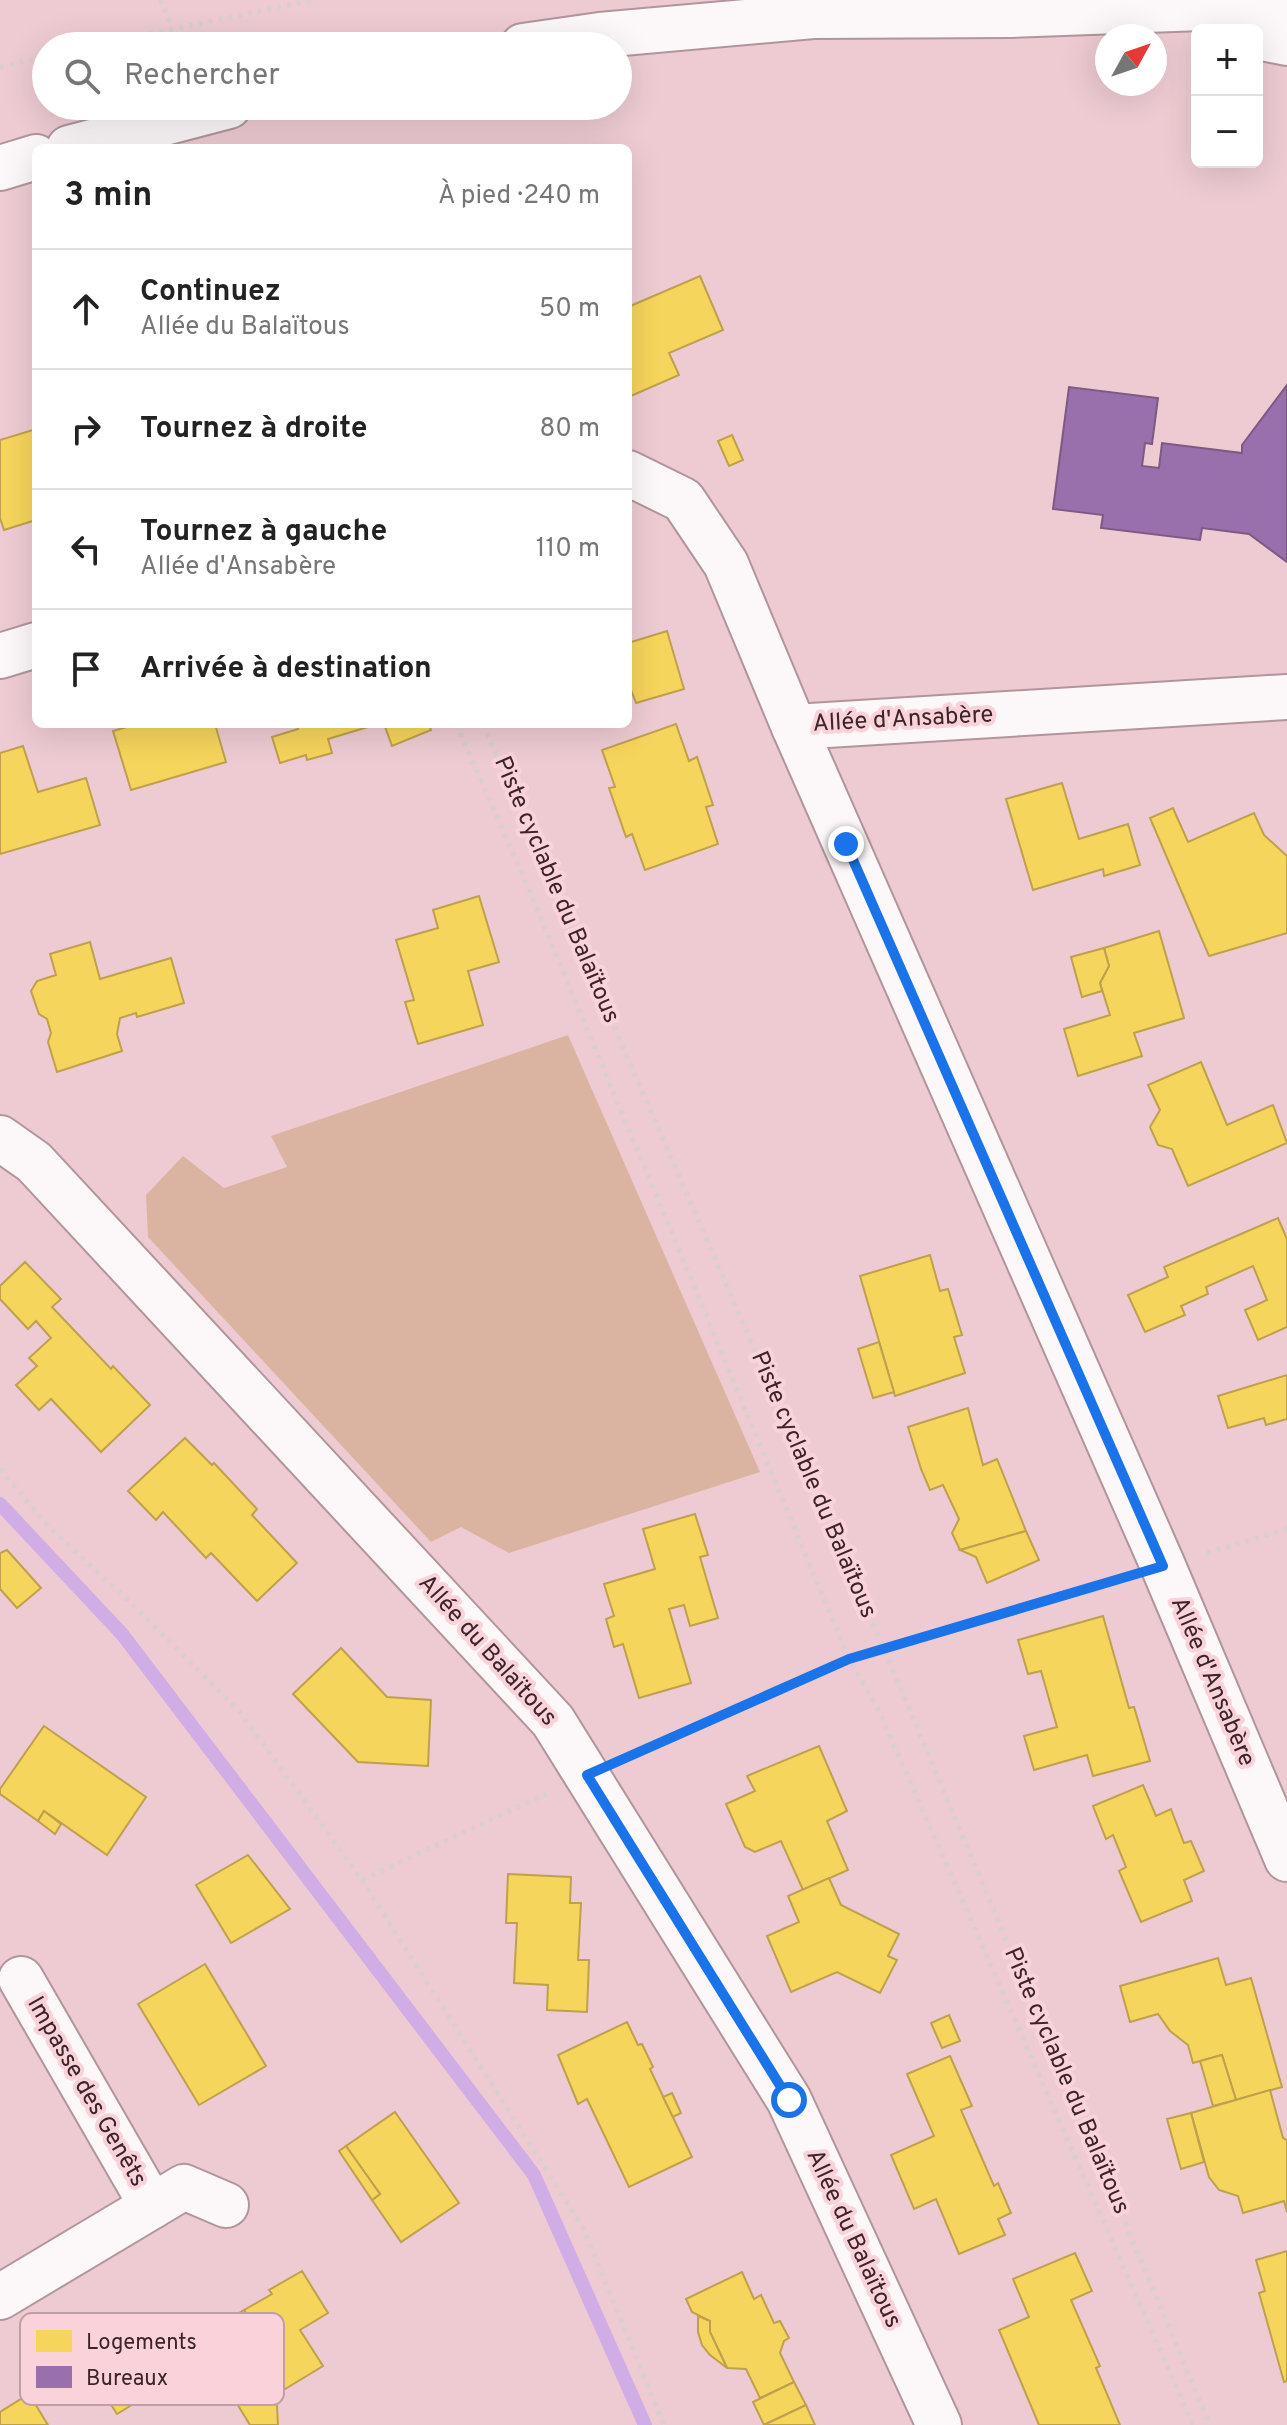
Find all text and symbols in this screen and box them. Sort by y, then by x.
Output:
north arrow [1095,24,1167,96]
map controls [1191,24,1263,168]
button: + [1191,24,1263,96]
search box [32,32,632,120]
icon: search [60,54,104,98]
text: Rechercher [124,58,280,95]
button: − [1191,96,1263,168]
text: 3 min [64,175,152,218]
text: À pied · 240 m [438,180,600,213]
text: Continuez [140,274,281,311]
icon: ahead [64,287,108,331]
text: 50 m [539,293,600,326]
text: Allée du Balaïtous [140,311,350,344]
icon: right [64,407,108,451]
text: Tournez à droite [140,411,368,448]
text: 80 m [540,413,600,446]
text: Tournez à gauche [140,514,387,551]
icon: left [64,527,108,571]
text: 110 m [536,533,600,566]
text: Allée d'Ansabère [140,551,336,584]
icon: arrive [64,647,108,691]
text: Arrivée à destination [140,651,432,688]
street label: Allée d'Ansabère [812,700,994,740]
street label: Piste cyclable du Balaïtous [486,752,626,1028]
route end [828,826,864,862]
street label: Piste cyclable du Balaïtous [743,1347,883,1623]
street label: Allée du Balaïtous [411,1569,563,1733]
street label: Allée d'Ansabère [1163,1593,1261,1771]
street label: Piste cyclable du Balaïtous [996,1943,1136,2219]
street label: Impasse des Genêts [19,1992,153,2192]
route start [771,2082,807,2118]
street label: Allée du Balaïtous [799,2145,907,2333]
legend [20,2313,284,2405]
text: Logements [86,2330,197,2357]
text: Bureaux [86,2366,168,2393]

